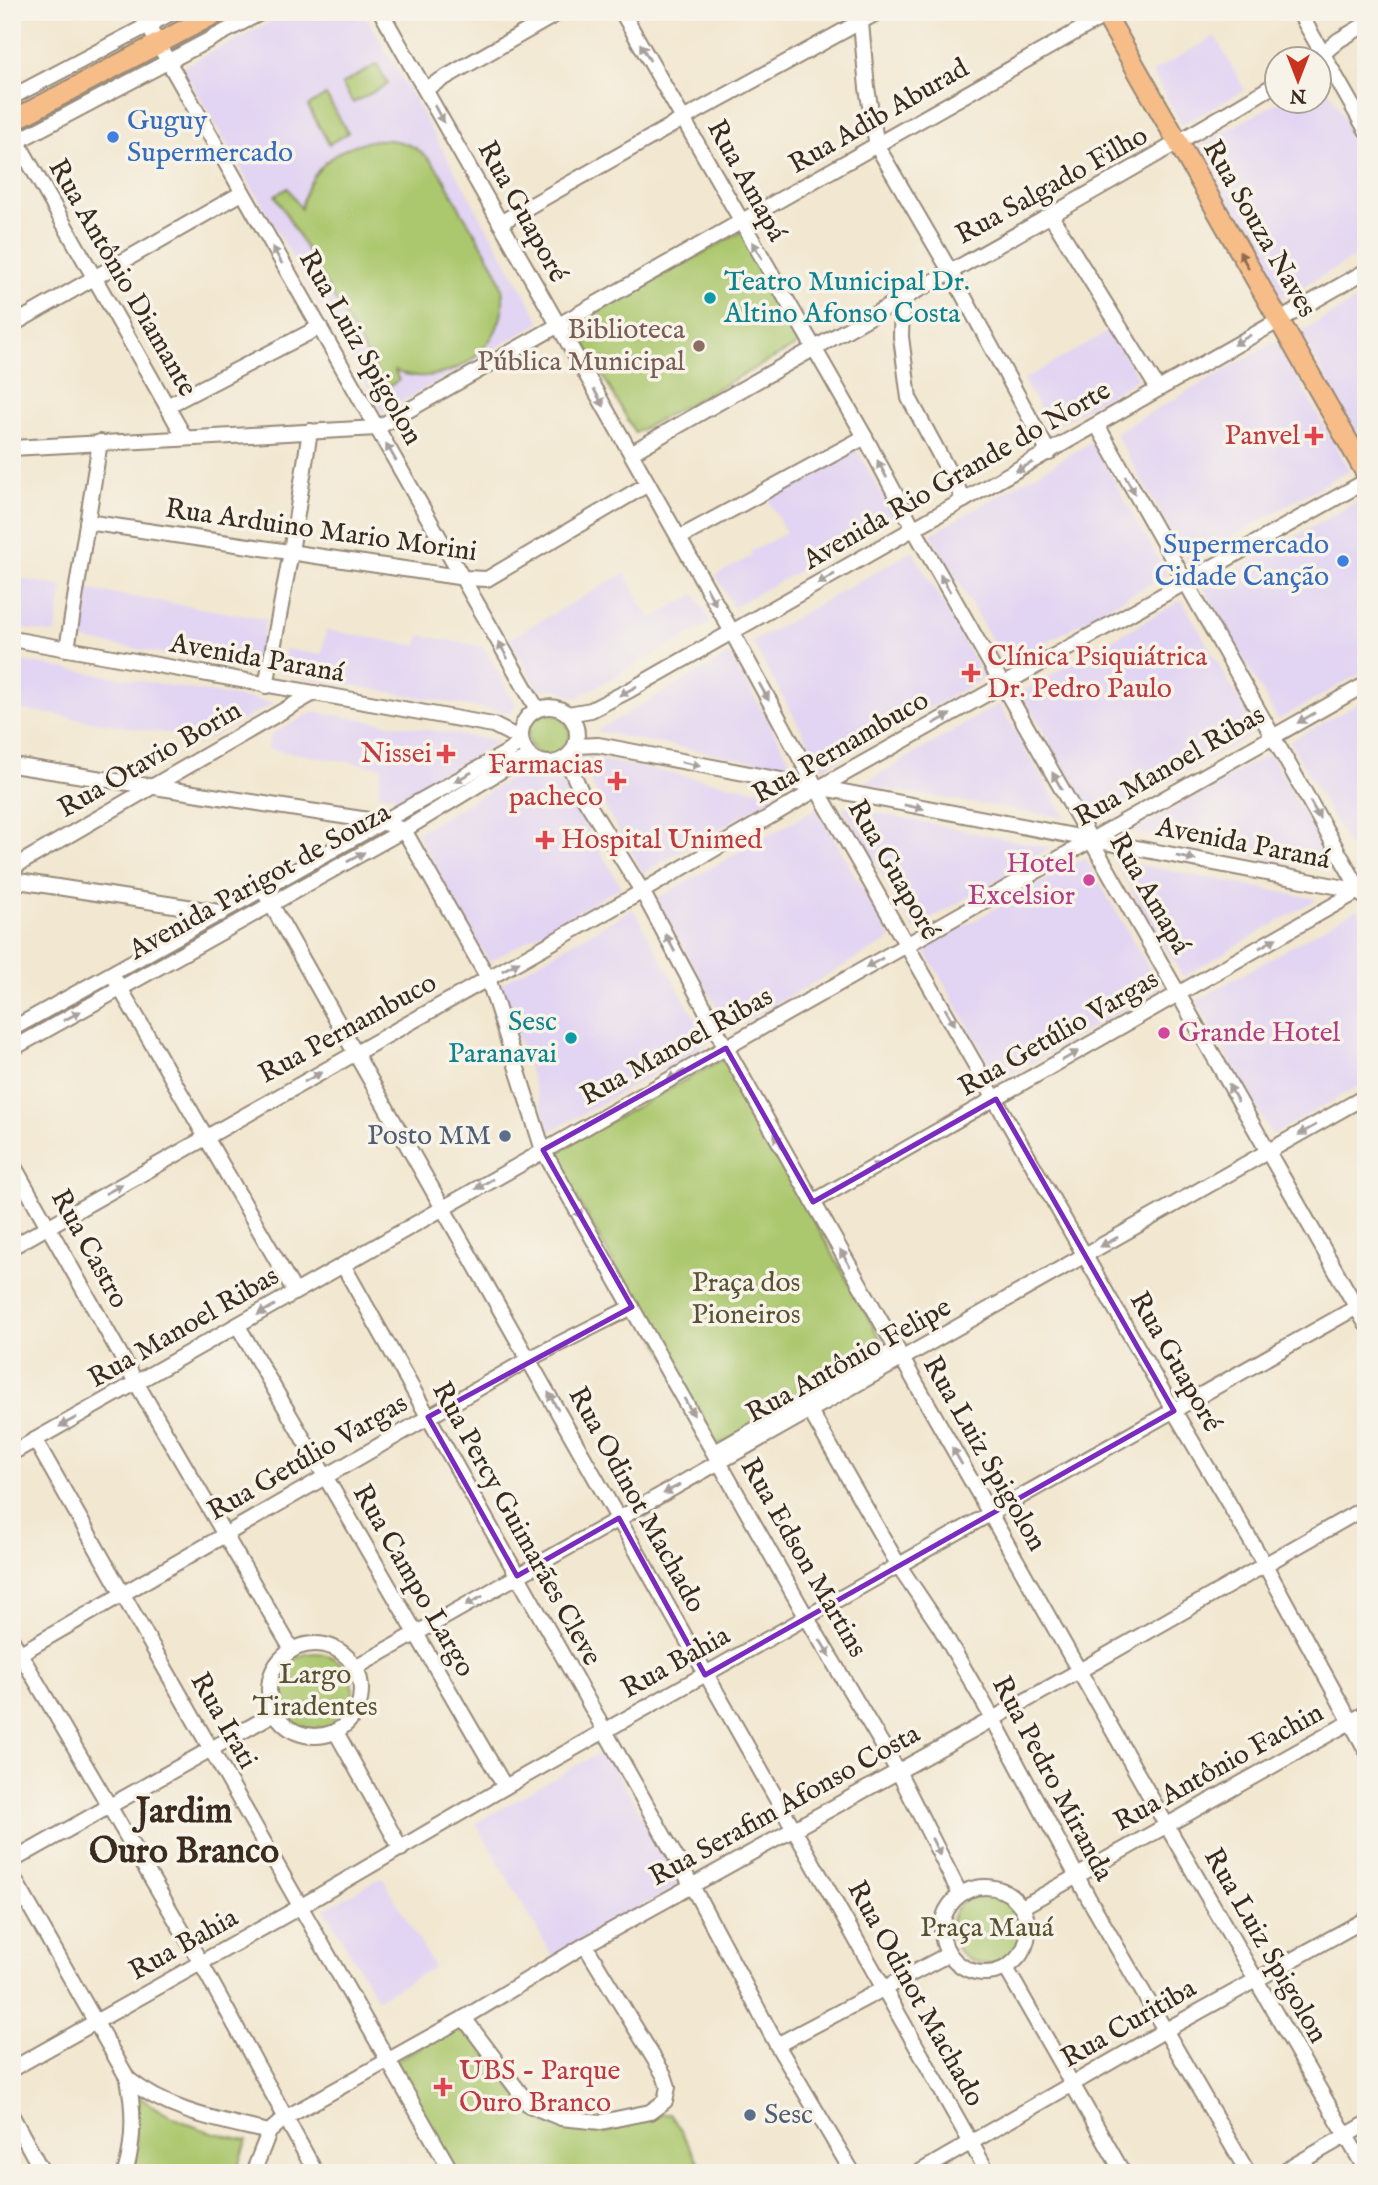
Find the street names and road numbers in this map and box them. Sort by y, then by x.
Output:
street label: Rua Adib Aburad [783,51,975,183]
street label: Rua Amapá [698,114,794,249]
street label: Rua Salgado Filho [950,119,1154,253]
street label: Rua Souza Naves [1194,134,1324,324]
street label: Rua Guaporé [469,135,575,289]
street label: Rua Antônio Diamante [40,153,204,403]
street label: Rua Luiz Spigolon [290,244,430,452]
street label: Avenida Rio Grande do Norte [796,373,1117,579]
street label: Rua Arduino Mario Morini [163,492,479,570]
street label: Avenida Paraná [166,626,348,692]
street label: Rua Pernambuco [747,683,935,813]
street label: Rua Otavio Borin [52,693,248,827]
street label: Rua Manoel Ribas [1068,698,1272,836]
street label: Rua Guaporé [839,794,947,946]
street label: Avenida Parigot de Souza [122,795,398,969]
street label: Avenida Paraná [1152,810,1334,878]
street label: Rua Amapá [1100,827,1198,961]
street label: Rua Getúlio Vargas [953,962,1165,1106]
street label: Rua Pernambuco [253,966,443,1092]
street label: Rua Manoel Ribas [575,980,779,1114]
street label: Rua Castro [42,1183,136,1315]
street label: Rua Manoel Ribas [82,1259,286,1397]
street label: Rua Guaporé [1121,1286,1229,1438]
street label: Rua Antônio Felipe [740,1290,958,1432]
street label: Rua Luiz Spigolon [914,1350,1054,1558]
street label: Rua Percy Guimarães Cleve [423,1376,609,1672]
street label: Rua Odinot Machado [559,1381,713,1619]
street label: Rua Getúlio Vargas [202,1386,414,1530]
street label: Rua Edson Martins [732,1452,874,1664]
street label: Rua Campo Largo [344,1479,482,1683]
street label: Rua Bahia [615,1618,737,1707]
street label: Rua Irati [181,1667,265,1775]
street label: Rua Pedro Miranda [983,1671,1121,1888]
street label: Rua Antônio Fachin [1108,1696,1330,1840]
street label: Rua Serafim Afonso Costa [644,1717,927,1895]
street label: Rua Luiz Spigolon [1195,1842,1335,2050]
street label: Rua Odinot Machado [838,1875,992,2113]
street label: Rua Bahia [123,1900,245,1989]
street label: Rua Curitiba [1055,1971,1204,2077]

